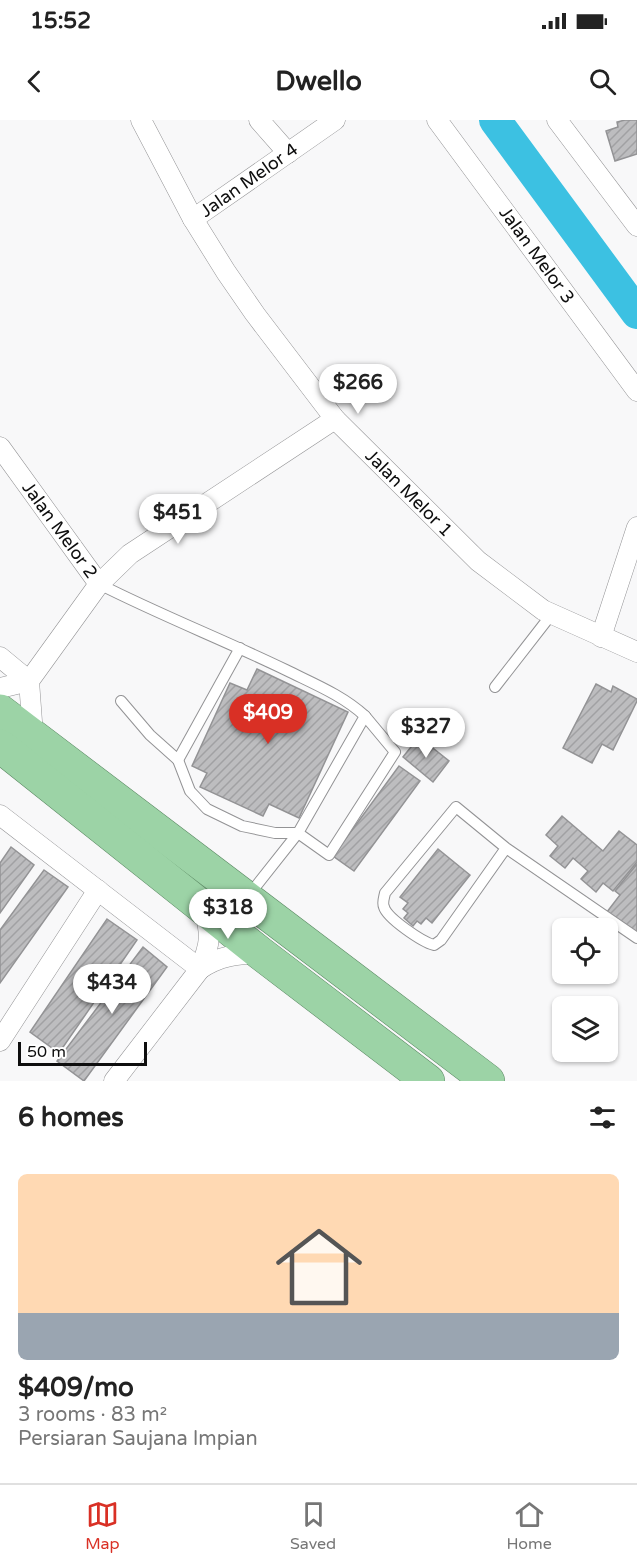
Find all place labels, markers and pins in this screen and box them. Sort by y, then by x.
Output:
pin: $266 [322,364,394,415]
pin: $451 [142,494,214,545]
pin: $409 [232,694,304,745]
pin: $327 [390,708,462,759]
pin: $318 [192,889,264,940]
pin: $434 [76,964,148,1015]

